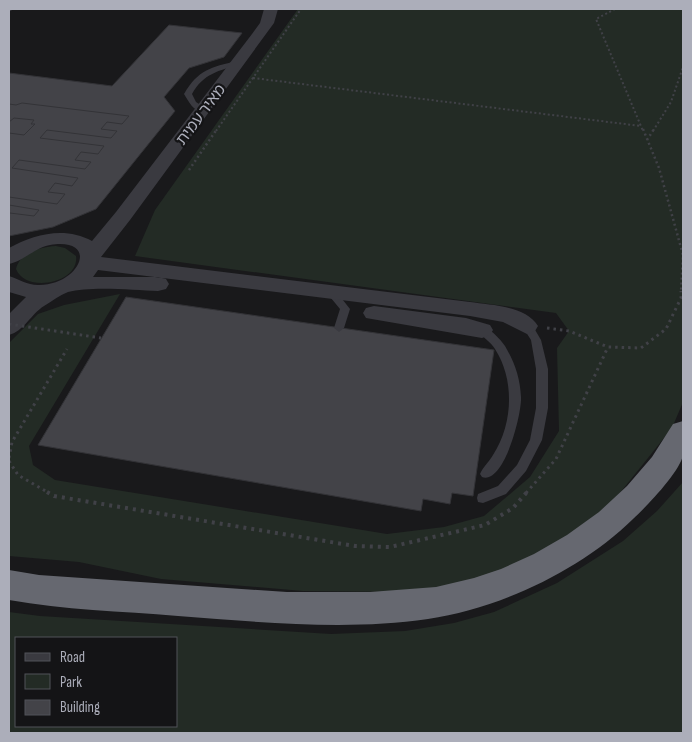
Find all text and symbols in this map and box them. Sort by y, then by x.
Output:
street label: מאיר עמית [172,81,230,149]
legend [15,637,178,727]
text: Road [60,648,85,667]
text: Park [60,673,82,692]
text: Building [60,698,100,717]

